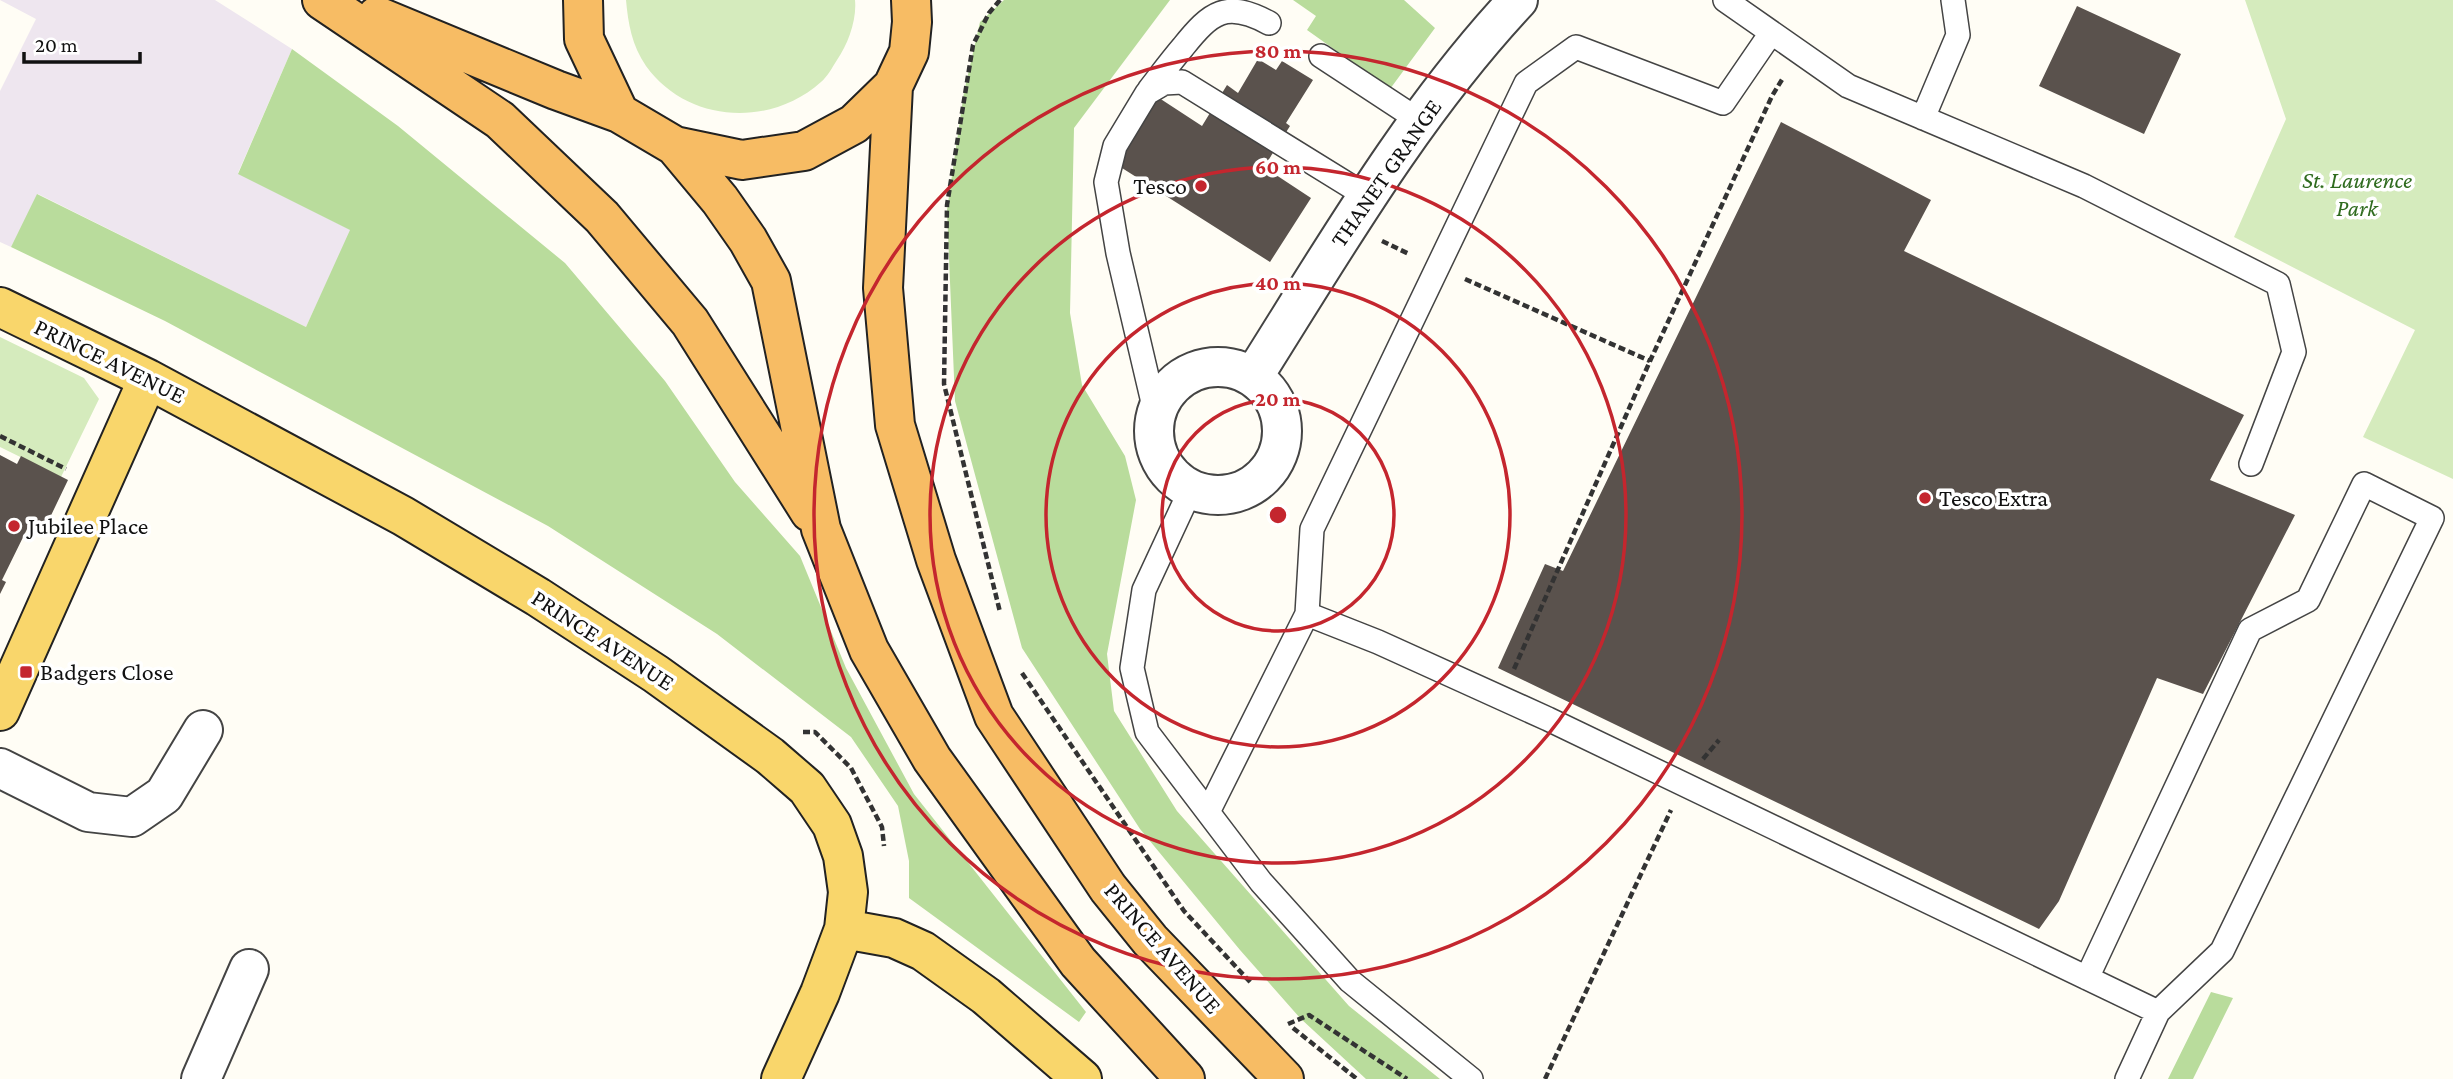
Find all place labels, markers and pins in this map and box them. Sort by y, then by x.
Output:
place label: Tesco [1133,172,1187,199]
marker: Tesco [1193,178,1209,194]
place label: Tesco Extra [1939,484,2048,511]
marker: Tesco Extra [1917,490,1933,506]
centre of rings [1266,503,1290,527]
place label: Jubilee Place [26,512,148,539]
marker: Jubilee Place [6,518,22,534]
place label: Badgers Close [40,658,174,685]
marker: Badgers Close [18,664,34,680]

